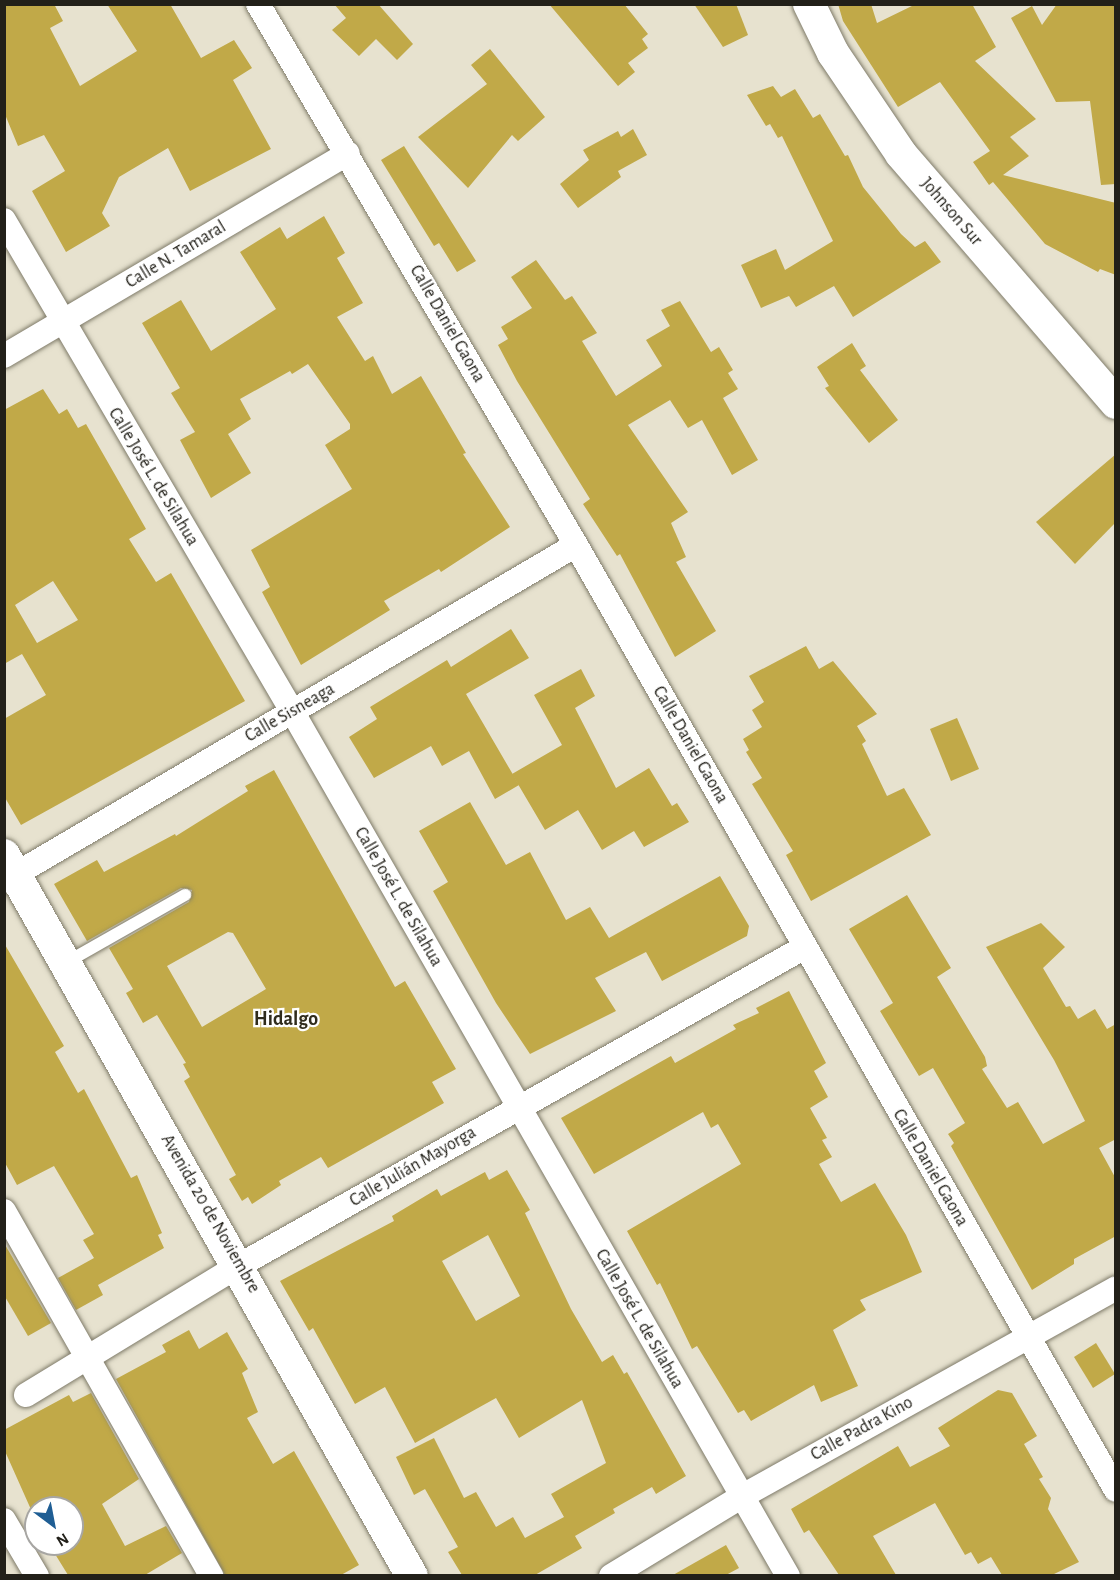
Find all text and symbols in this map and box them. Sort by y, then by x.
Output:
street label: Johnson Sur [915,173,987,251]
street label: Calle N. Tamaral [122,217,230,293]
street label: Calle Daniel Gaona [405,261,489,387]
street label: Calle José L. de Silahua [103,404,203,550]
street label: Calle Sisneaga [241,679,339,747]
street label: Calle Daniel Gaona [648,682,732,808]
street label: Calle José L. de Silahua [349,823,447,971]
district label: Hidalgo [254,1007,318,1031]
street label: Calle Daniel Gaona [888,1105,972,1231]
street label: Calle Julián Mayorga [346,1122,480,1212]
street label: Avenida 20 de Noviembre [156,1131,264,1297]
street label: Calle José L. de Silahua [590,1245,688,1393]
street label: Calle Padra Kino [807,1392,917,1466]
north arrow [24,1496,84,1556]
text: N [54,1530,71,1549]

